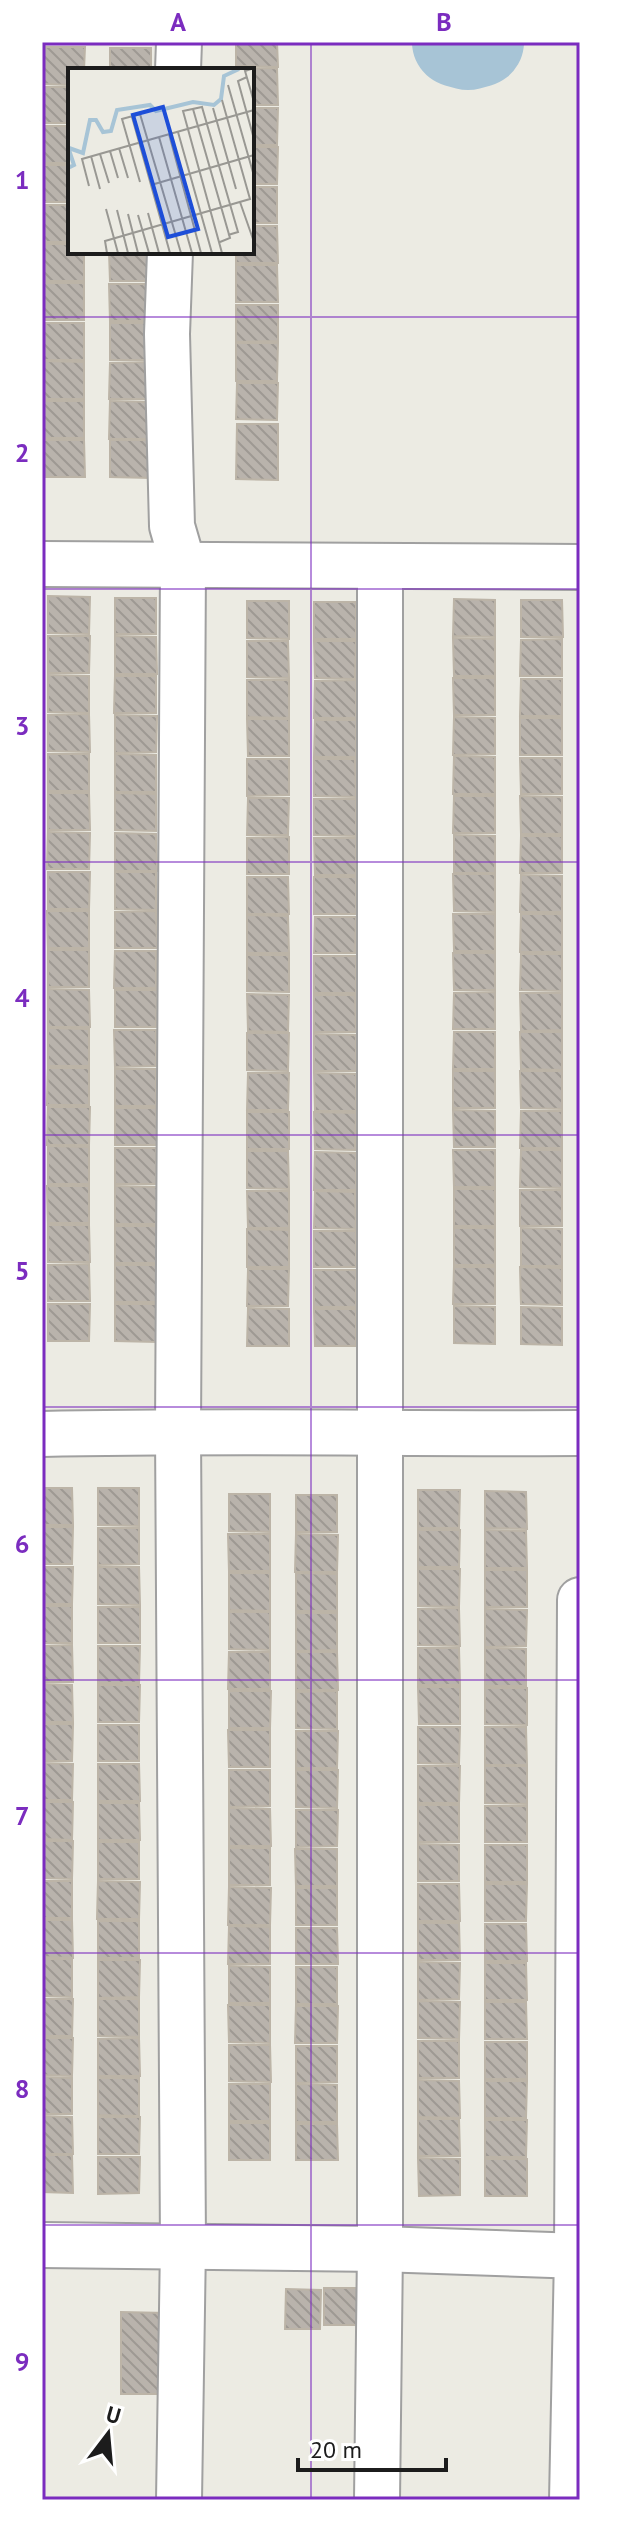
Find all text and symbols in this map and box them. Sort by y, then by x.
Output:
text: A [170,5,186,38]
text: B [436,5,452,38]
inset map [68,68,254,254]
text: 1 [15,163,29,196]
text: 2 [15,436,29,469]
text: 3 [15,709,29,742]
text: 4 [15,981,30,1014]
text: 5 [15,1254,29,1287]
text: 6 [15,1527,29,1560]
text: 7 [15,1799,29,1832]
text: 8 [15,2072,29,2105]
text: 9 [15,2345,29,2378]
north arrow [68,2394,148,2474]
text: U [103,2399,124,2430]
scale bar [298,2422,446,2472]
text: 20 m [310,2434,362,2465]

